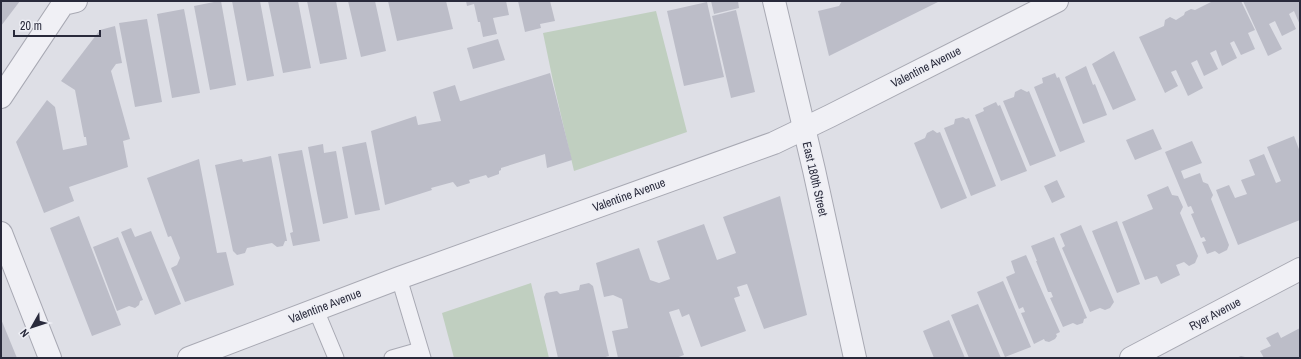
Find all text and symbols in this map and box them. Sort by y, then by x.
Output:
scale bar [14,12,100,38]
text: 20 m [20,18,42,34]
street label: Valentine Avenue [888,43,964,91]
street label: East 180th Street [799,140,831,218]
street label: Valentine Avenue [590,174,668,216]
street label: Valentine Avenue [287,285,363,327]
street label: Ryer Avenue [1186,294,1244,334]
north arrow [12,307,52,347]
text: N [17,326,32,340]

